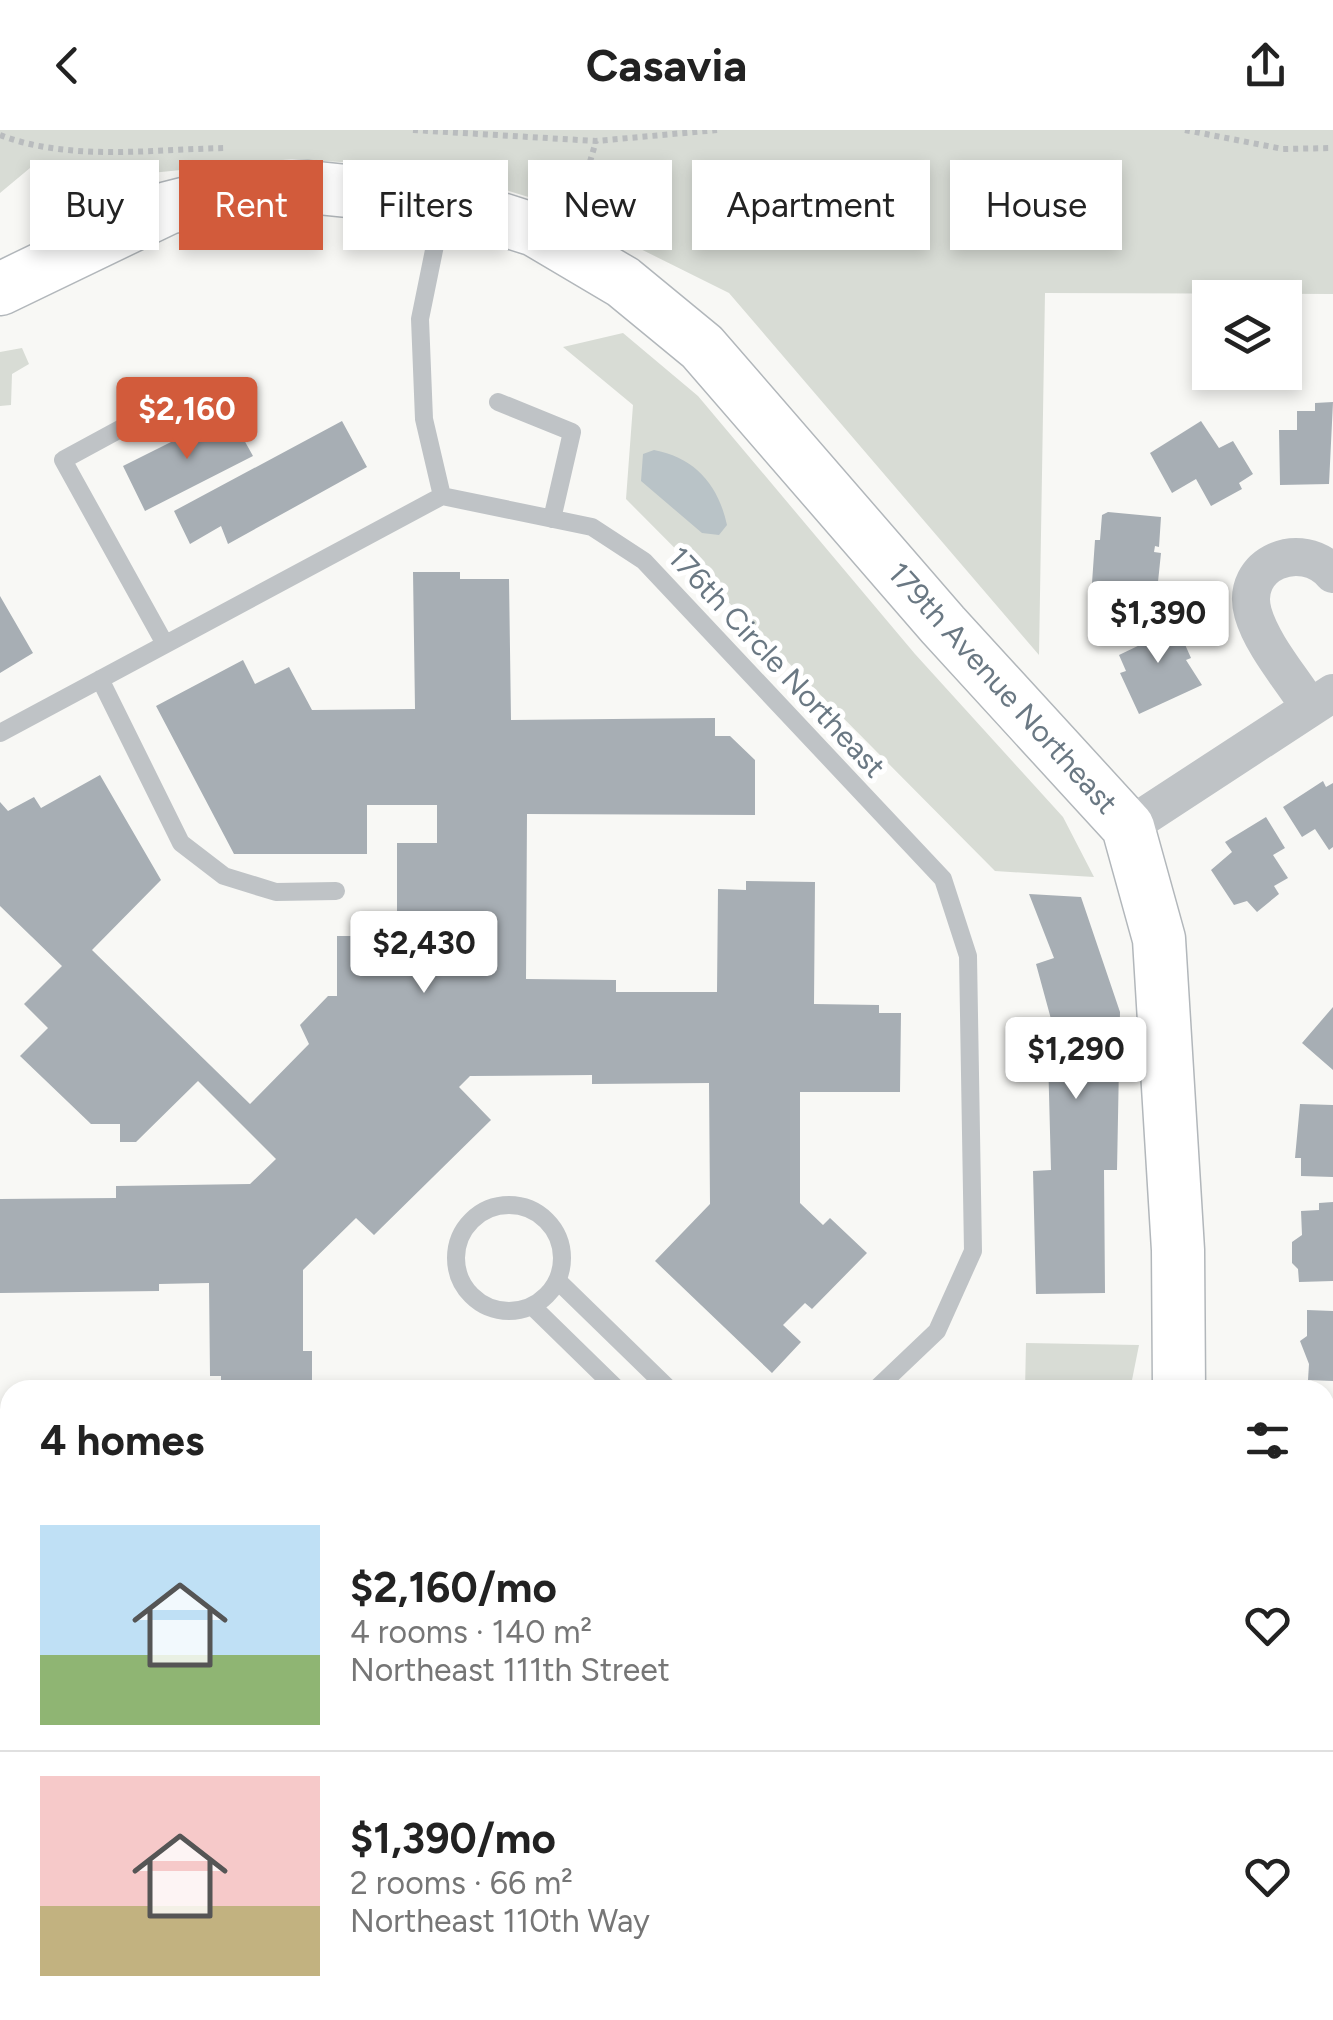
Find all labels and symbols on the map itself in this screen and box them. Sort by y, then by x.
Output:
pin: $2,160 [106,377,268,462]
street label: 176th Circle Northeast [660,539,894,785]
street label: 179th Avenue Northeast [880,555,1126,821]
pin: $1,390 [1077,581,1239,666]
pin: $2,430 [343,911,505,996]
pin: $1,290 [995,1017,1157,1102]

